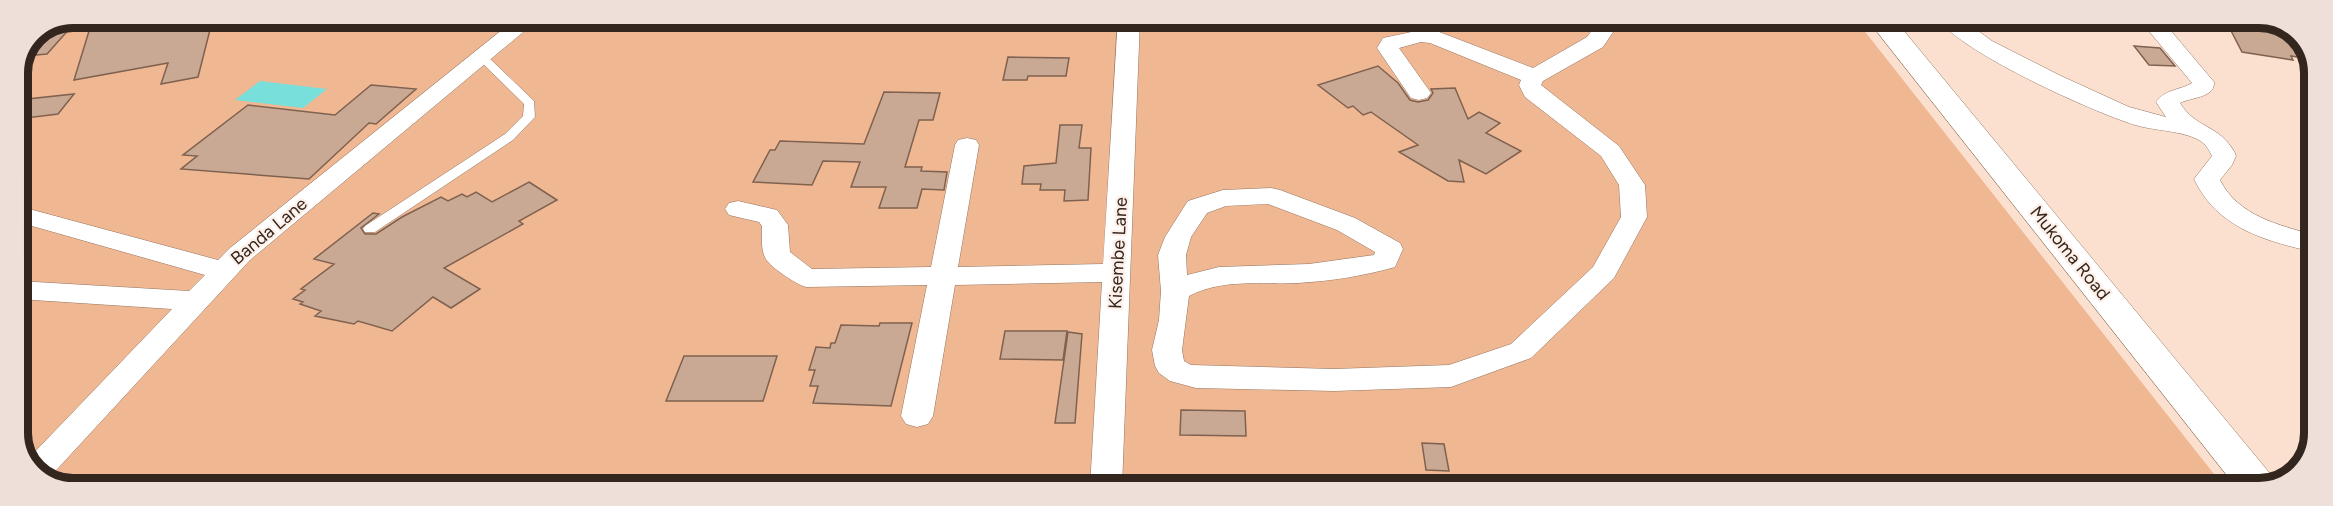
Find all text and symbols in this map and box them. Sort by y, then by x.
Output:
street label: Banda Lane [226,193,312,269]
street label: Kisembe Lane [1104,196,1132,309]
street label: Mukoma Road [2025,202,2115,304]

